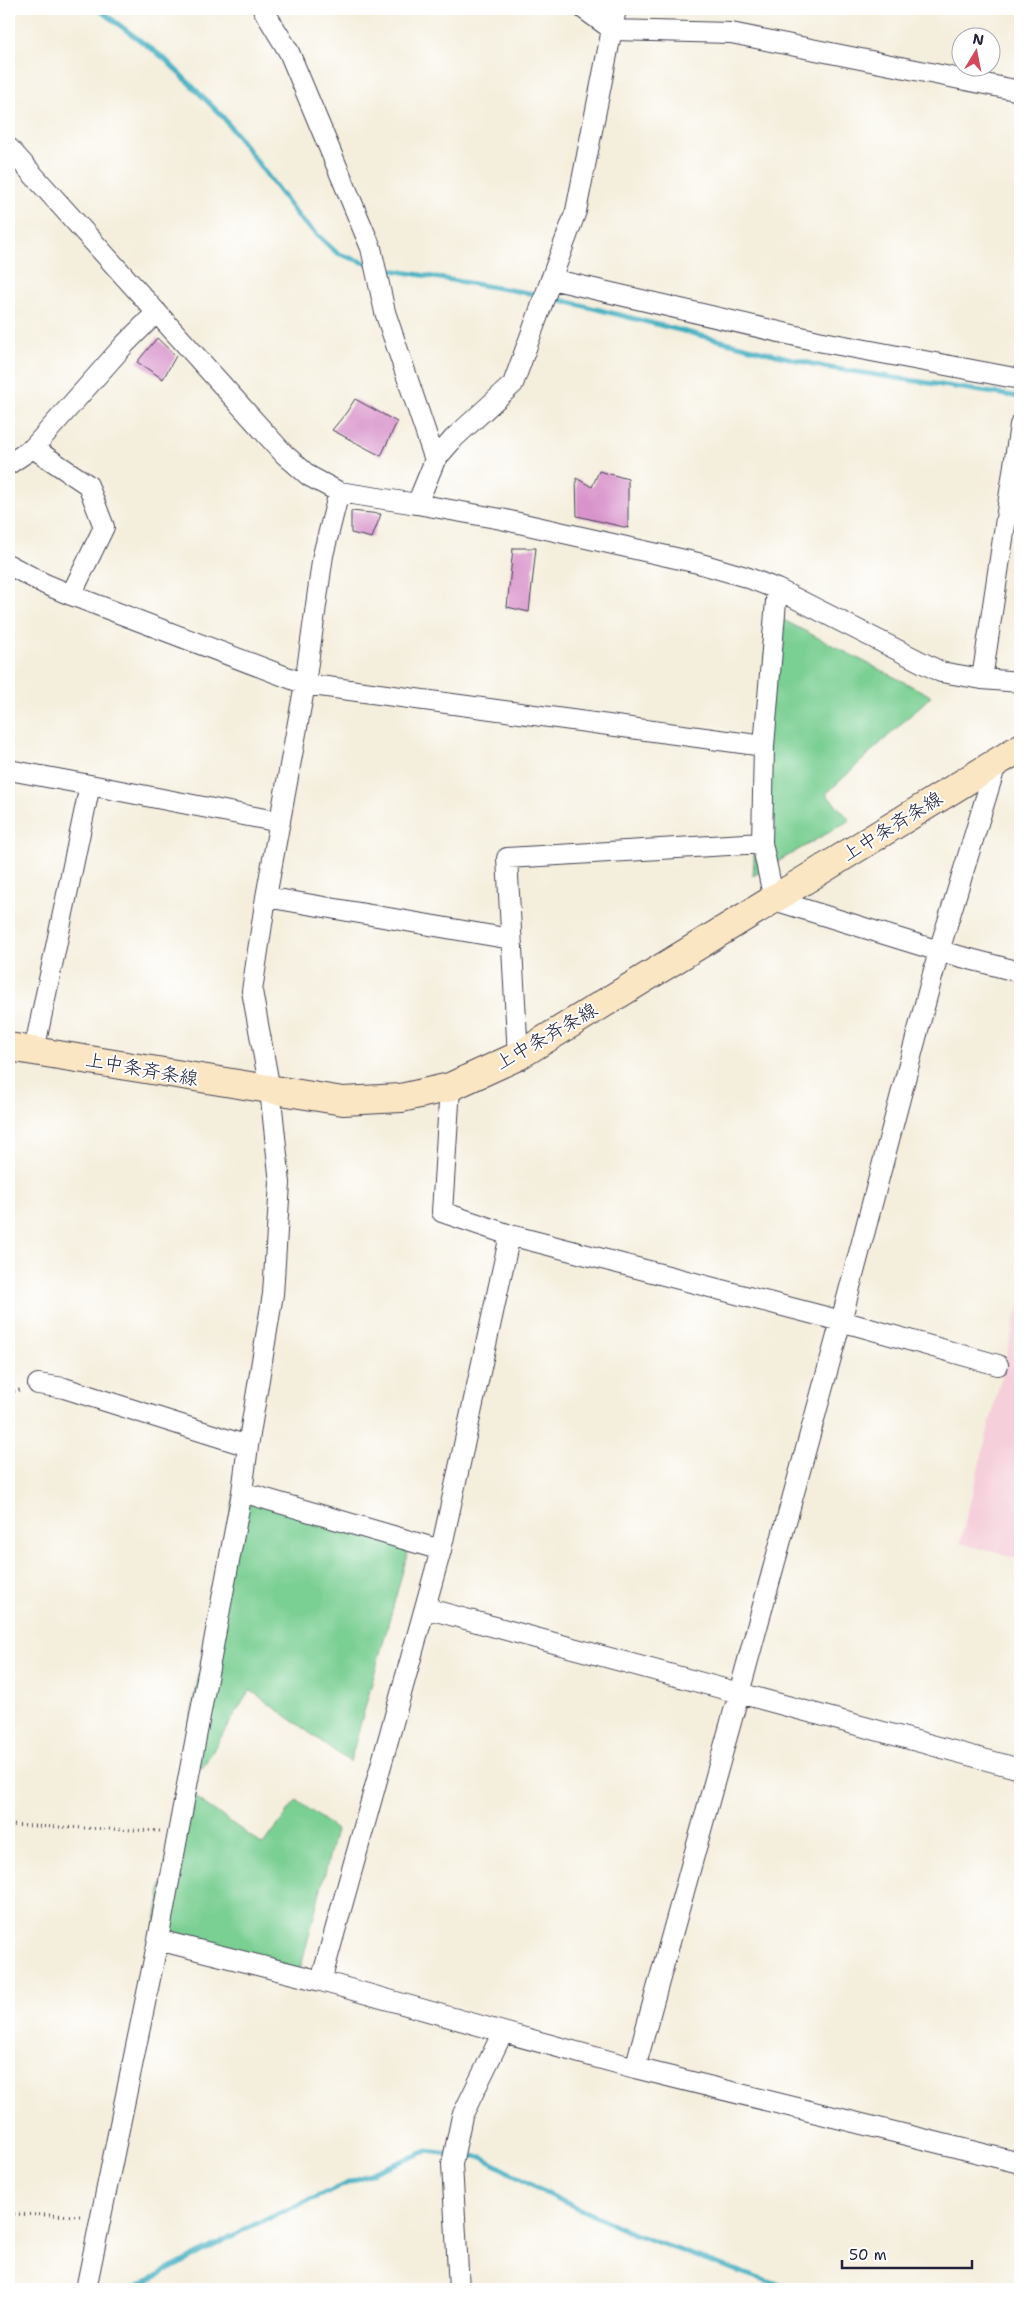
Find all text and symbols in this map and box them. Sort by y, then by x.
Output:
north arrow [952,28,1002,78]
text: N [971,29,985,49]
street label: 上中条斉条線 [837,785,947,867]
street label: 上中条斉条線 [490,997,602,1075]
street label: 上中条斉条線 [84,1047,200,1091]
scale bar [842,2238,972,2270]
text: 50 m [849,2245,887,2265]

